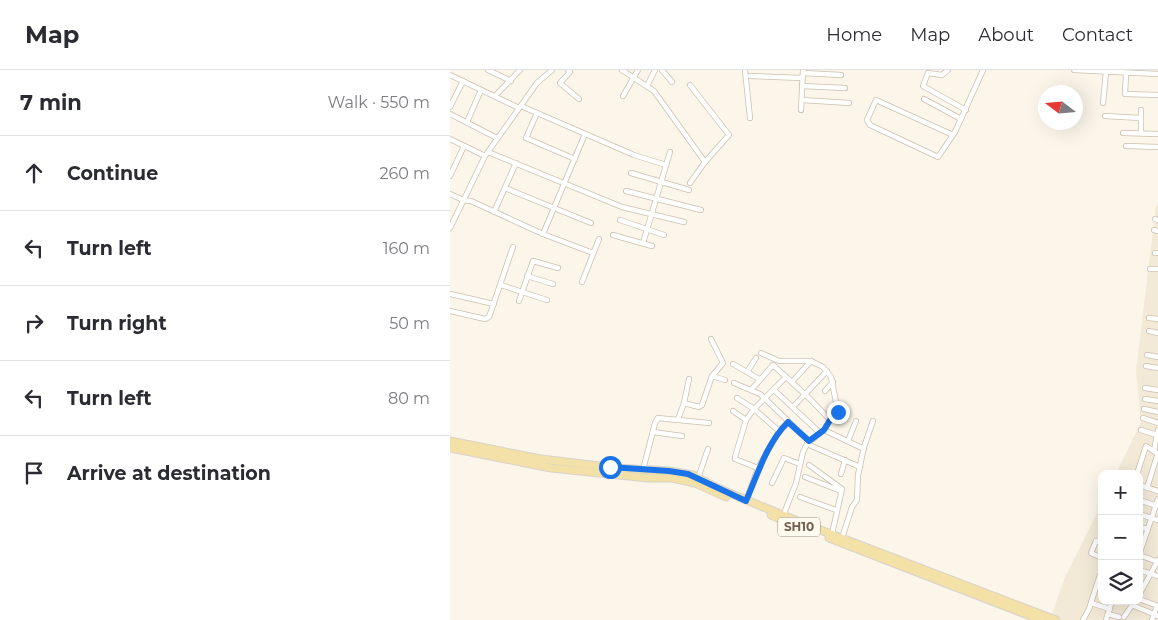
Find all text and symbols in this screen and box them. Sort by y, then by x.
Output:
text: Map [25,20,79,49]
text: Home [826,24,882,46]
text: Map [910,24,950,46]
text: About [978,24,1034,46]
text: Contact [1062,24,1133,46]
north arrow [1038,85,1083,130]
text: 7 min [20,90,82,115]
text: Walk · 550 m [328,93,430,112]
icon: ahead [20,159,48,187]
text: Continue [67,162,158,185]
text: 260 m [379,164,430,183]
icon: left [20,234,48,262]
text: Turn left [67,237,152,260]
text: 160 m [383,239,430,258]
icon: right [20,309,48,337]
text: Turn right [67,312,167,335]
text: 50 m [389,314,430,333]
icon: left [20,384,48,412]
text: Turn left [67,387,152,410]
text: 80 m [388,389,430,408]
route end [827,401,850,424]
route start [599,456,622,479]
icon: arrive [20,459,48,487]
text: Arrive at destination [67,462,271,485]
map controls [1098,470,1143,605]
button: + [1098,470,1143,515]
button: − [1098,515,1143,560]
road number: SH10 [778,518,820,537]
button: layers [1098,560,1143,605]

